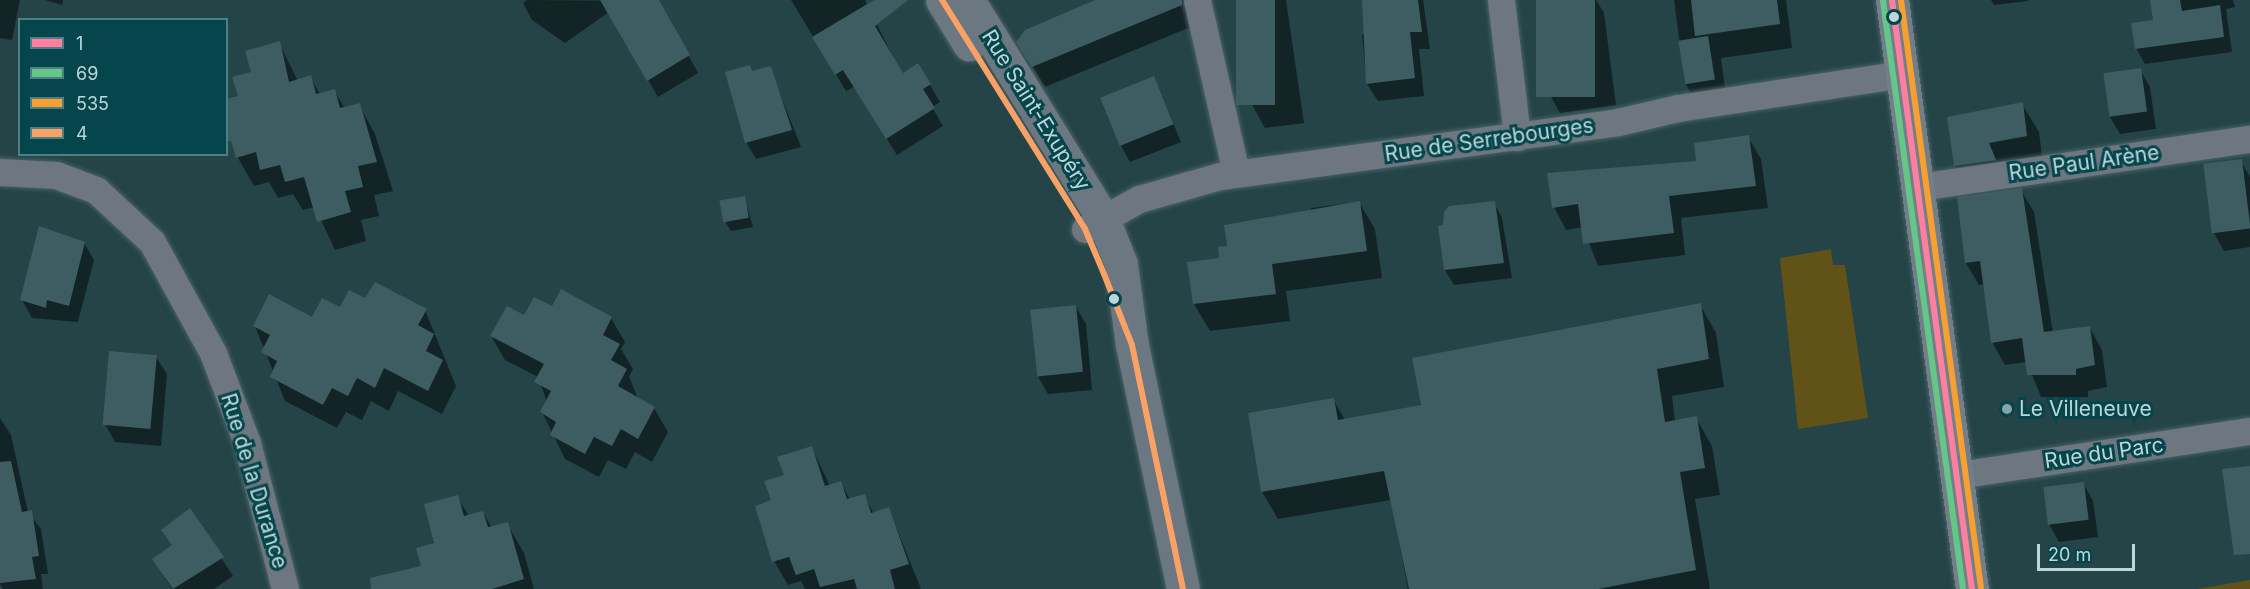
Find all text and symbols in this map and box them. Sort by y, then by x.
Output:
unlabelled marker [1888,11,1900,23]
legend [18,18,228,156]
street label: Rue Saint-Exupéry [976,25,1096,195]
text: 1 [76,33,83,54]
text: 69 [76,63,98,84]
text: 535 [76,93,109,114]
street label: Rue de Serrebourges [1383,113,1595,167]
text: 4 [76,123,88,144]
street label: Rue Paul Arène [2007,140,2161,186]
unlabelled marker [1108,293,1120,305]
street label: Rue de la Durance [215,390,293,572]
place label: Le Villeneuve [2019,396,2152,422]
marker: Le Villeneuve [2000,402,2014,416]
street label: Rue du Parc [2043,432,2165,474]
scale bar [2040,532,2138,570]
text: 20 m [2048,544,2091,565]

